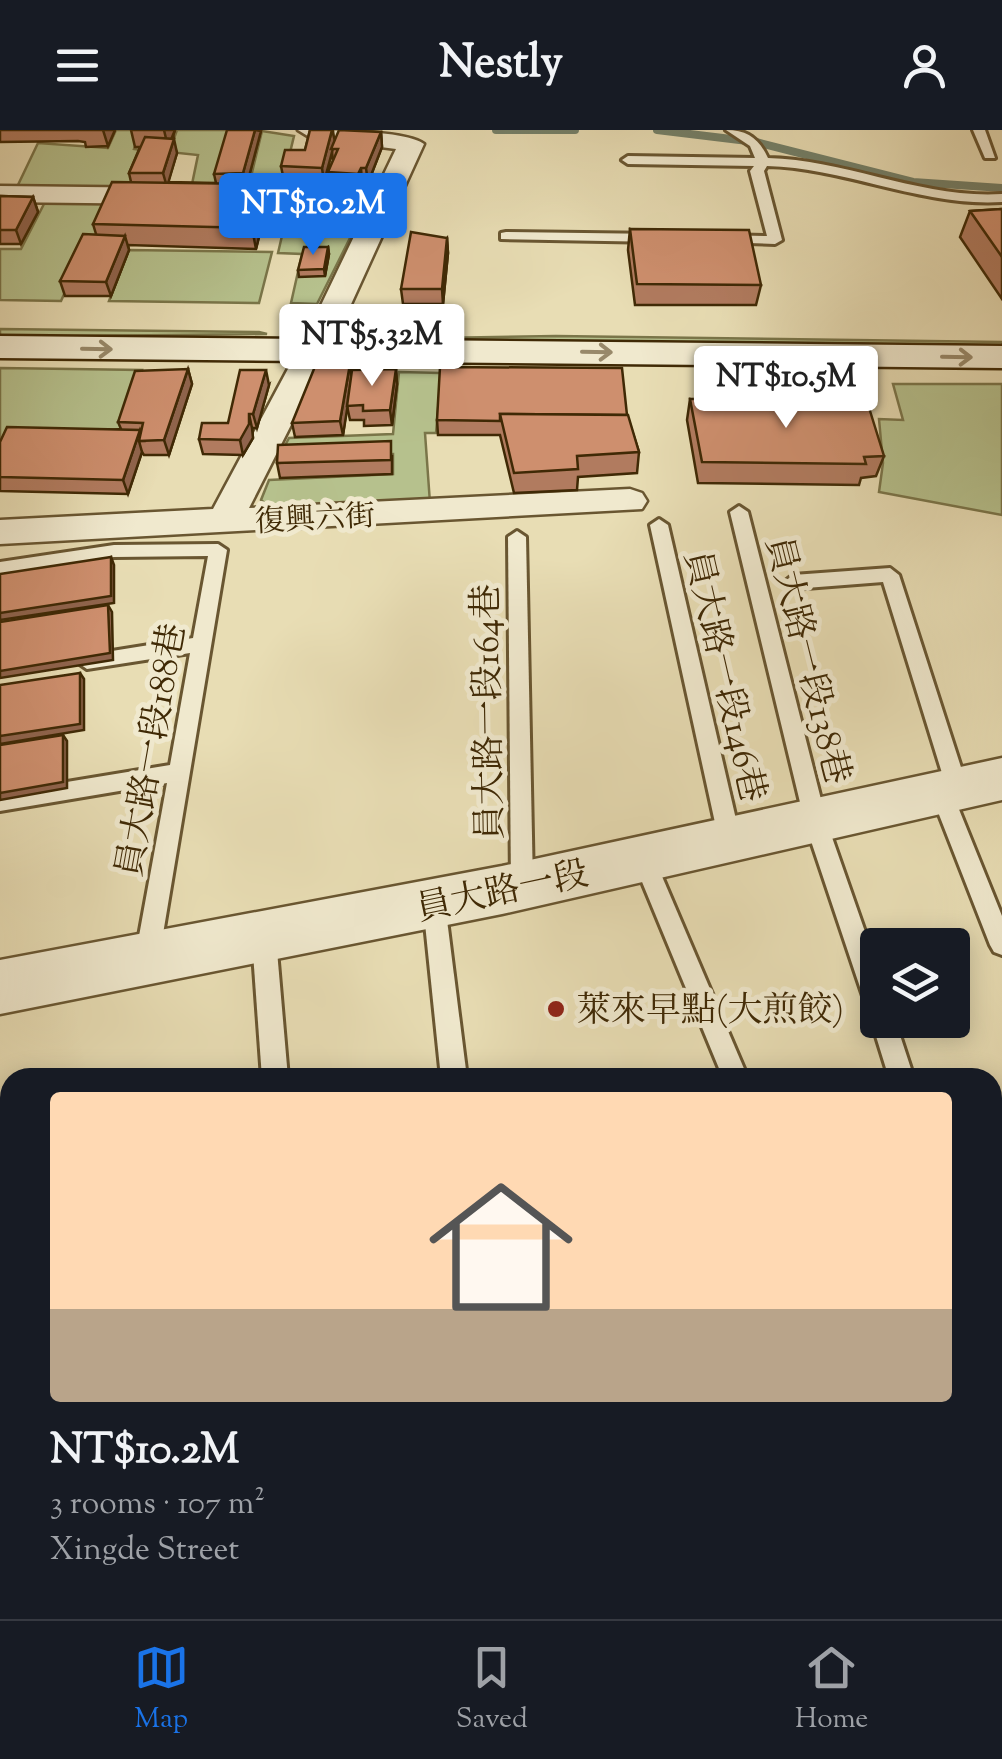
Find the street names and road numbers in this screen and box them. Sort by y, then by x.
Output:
street label: 復興六街 [254,496,376,545]
street label: 員大路一段138巷 [750,532,861,790]
street label: 員大路一段146巷 [669,546,776,808]
street label: 員大路一段164巷 [463,583,518,841]
street label: 員大路一段188巷 [106,620,201,882]
street label: 員大路一段 [412,850,594,937]

